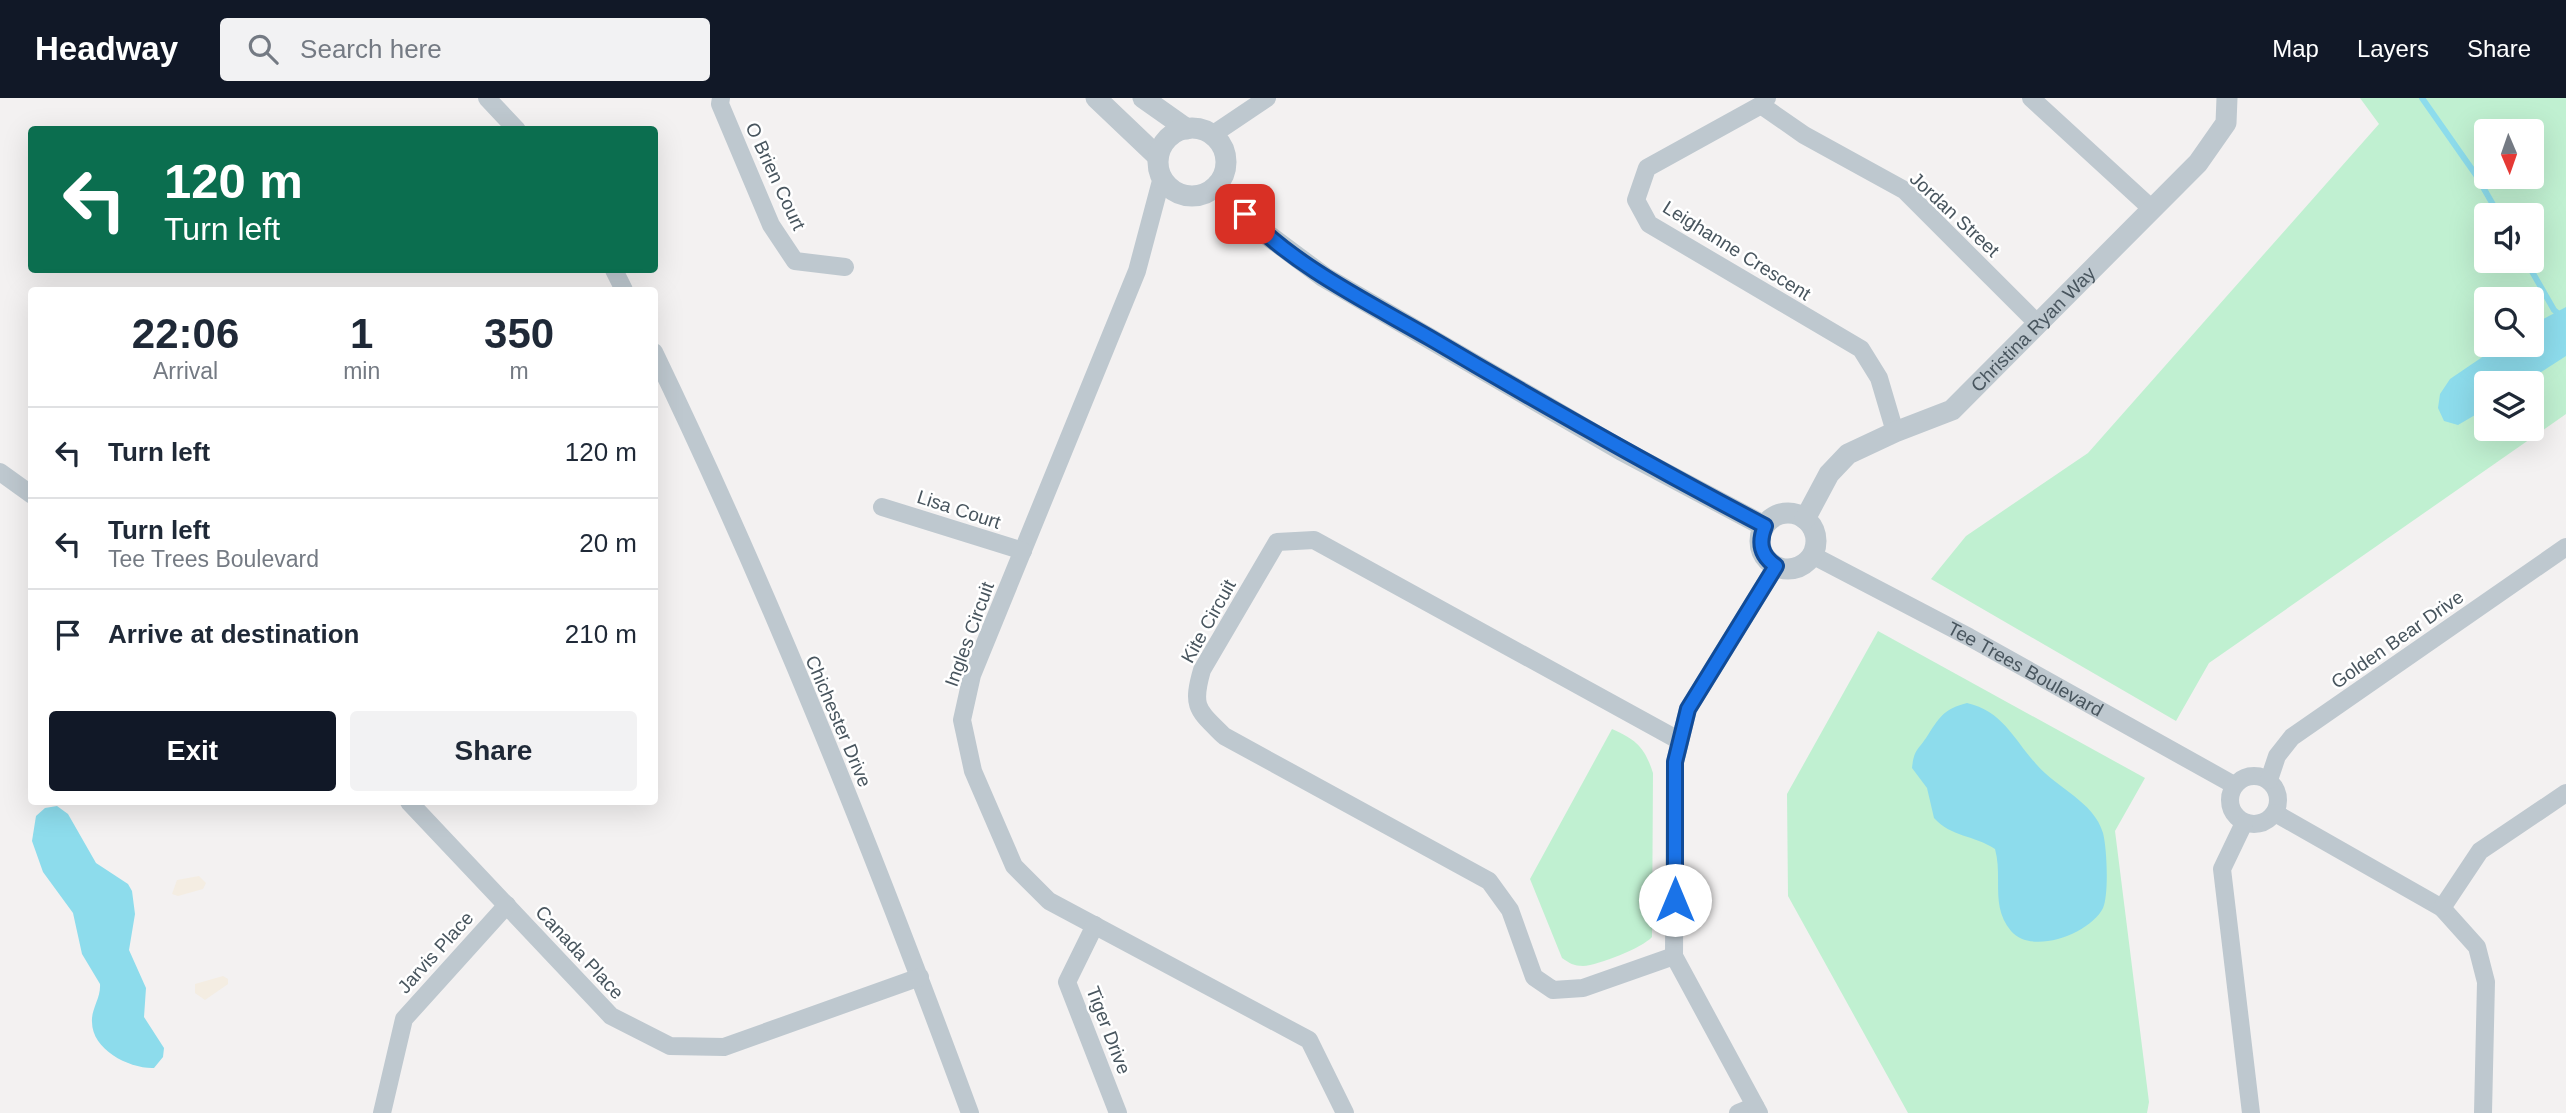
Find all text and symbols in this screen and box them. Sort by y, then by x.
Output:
search box [220,18,710,81]
text: Headway [35,30,178,67]
icon: search [244,30,282,68]
text: Search here [300,34,442,64]
text: Map [2272,35,2319,62]
text: Layers [2357,35,2429,62]
text: Share [2467,35,2531,62]
street label: O Brien Court [741,119,810,234]
north arrow [2474,119,2544,189]
map controls [2474,119,2544,441]
icon: left [49,154,140,245]
text: 120 m [164,154,303,208]
street label: Jordan Street [1906,168,2004,261]
pin [1215,184,1275,244]
icon: arrive [1226,195,1264,233]
street label: Leighanne Crescent [1659,196,1815,305]
button: sound [2474,203,2544,273]
text: Turn left [164,211,280,247]
street label: Christina Ryan Way [1967,262,2100,396]
button: search [2474,287,2544,357]
text: 22:06 [132,310,239,357]
text: 1 [350,310,373,357]
text: 350 [484,310,554,357]
text: Arrival [153,358,218,384]
text: min [343,358,380,384]
text: m [510,358,529,384]
button: layers [2474,371,2544,441]
icon: left [49,434,87,472]
text: Turn left [108,437,210,467]
text: 120 m [565,437,637,467]
street label: Lisa Court [914,486,1004,533]
text: Turn left [108,515,210,545]
icon: left [49,525,87,563]
text: 20 m [579,528,637,558]
text: Tee Trees Boulevard [108,546,319,572]
street label: Kite Circuit [1177,575,1240,667]
street label: Ingles Circuit [941,578,998,689]
street label: Golden Bear Drive [2327,586,2467,693]
icon: arrive [49,616,87,654]
street label: Tee Trees Boulevard [1944,618,2107,721]
text: Arrive at destination [108,619,359,649]
text: 210 m [565,619,637,649]
street label: Chichester Drive [801,652,876,790]
button: Exit [49,711,336,791]
button: Share [350,711,637,791]
position arrow [1638,863,1712,937]
street label: Canada Place [531,902,628,1003]
street label: Jarvis Place [393,907,477,997]
street label: Tiger Drive [1082,983,1135,1077]

